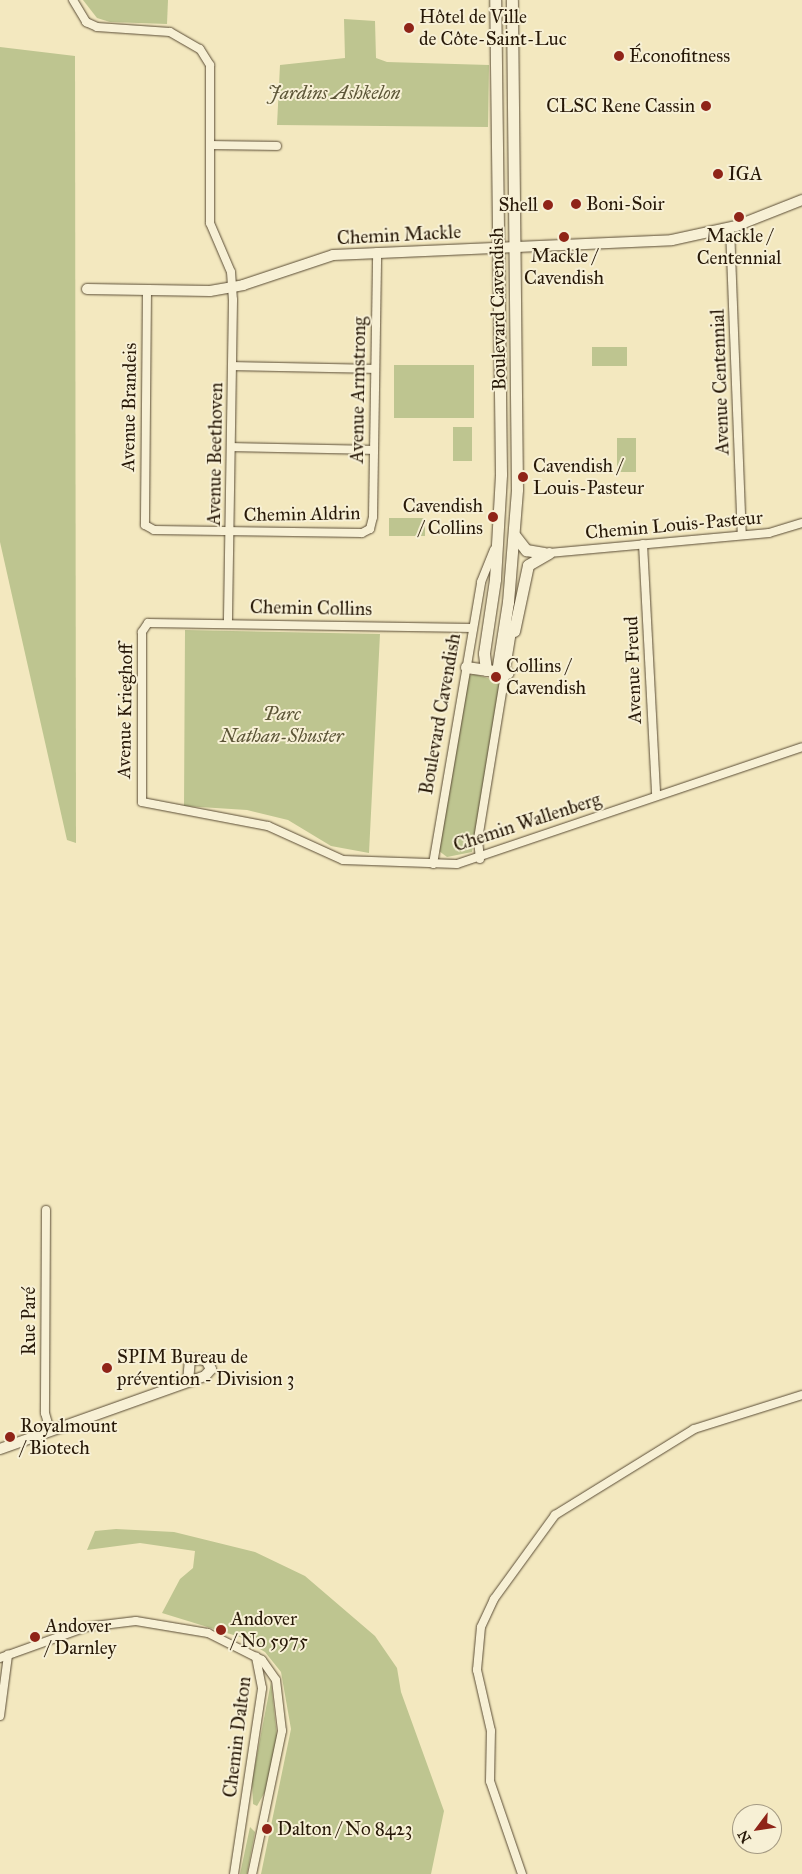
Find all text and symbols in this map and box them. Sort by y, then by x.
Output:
place label: Hôtel de Ville de Côte-Saint-Luc [419,6,567,50]
marker: Hôtel de Ville de Côte-Saint-Luc [403,22,415,34]
place label: Éconofitness [629,45,730,67]
marker: Éconofitness [613,50,625,62]
park label: Jardins Ashkelon [268,82,400,104]
place label: CLSC Rene Cassin [546,95,695,117]
marker: CLSC Rene Cassin [699,99,713,113]
place label: IGA [728,163,763,185]
marker: IGA [712,168,724,180]
place label: Boni-Soir [586,193,665,215]
place label: Shell [498,194,538,216]
marker: Boni-Soir [570,198,582,210]
marker: Shell [542,199,554,211]
marker: Mackle / Centennial [733,211,745,223]
street label: Chemin Mackle [336,220,462,250]
place label: Mackle / Centennial [697,225,781,269]
street label: Boulevard Cavendish [485,227,511,391]
marker: Mackle / Cavendish [558,231,570,243]
place label: Mackle / Cavendish [524,245,604,289]
street label: Avenue Centennial [706,309,734,455]
street label: Avenue Armstrong [345,317,371,463]
street label: Avenue Brandeis [116,342,142,472]
street label: Avenue Beethoven [202,382,228,526]
place label: Cavendish / Louis-Pasteur [533,455,644,499]
marker: Cavendish / Louis-Pasteur [517,471,529,483]
place label: Cavendish / Collins [403,495,483,539]
street label: Chemin Aldrin [243,502,361,526]
street label: Chemin Louis-Pasteur [584,506,764,544]
marker: Cavendish / Collins [487,511,499,523]
street label: Chemin Collins [250,596,372,620]
street label: Avenue Freud [620,616,646,724]
street label: Boulevard Cavendish [415,632,465,796]
street label: Avenue Krieghoff [112,643,138,779]
place label: Collins / Cavendish [506,655,586,699]
marker: Collins / Cavendish [490,671,502,683]
park label: Parc Nathan-Shuster [220,703,344,747]
street label: Chemin Wallenberg [450,787,604,857]
street label: Rue Paré [18,1287,40,1355]
place label: SPIM Bureau de prévention - Division 3 [117,1346,294,1390]
marker: SPIM Bureau de prévention - Division 3 [101,1362,113,1374]
place label: Royalmount / Biotech [20,1415,117,1459]
marker: Royalmount / Biotech [4,1431,16,1443]
place label: Andover / No 5975 [231,1608,308,1652]
place label: Andover / Darnley [45,1615,116,1659]
marker: Andover / No 5975 [215,1624,227,1636]
marker: Andover / Darnley [29,1631,41,1643]
street label: Chemin Dalton [218,1675,256,1799]
north arrow [732,1804,782,1854]
place label: Dalton / No 8423 [277,1818,412,1840]
marker: Dalton / No 8423 [261,1823,273,1835]
text: N [734,1827,755,1846]

